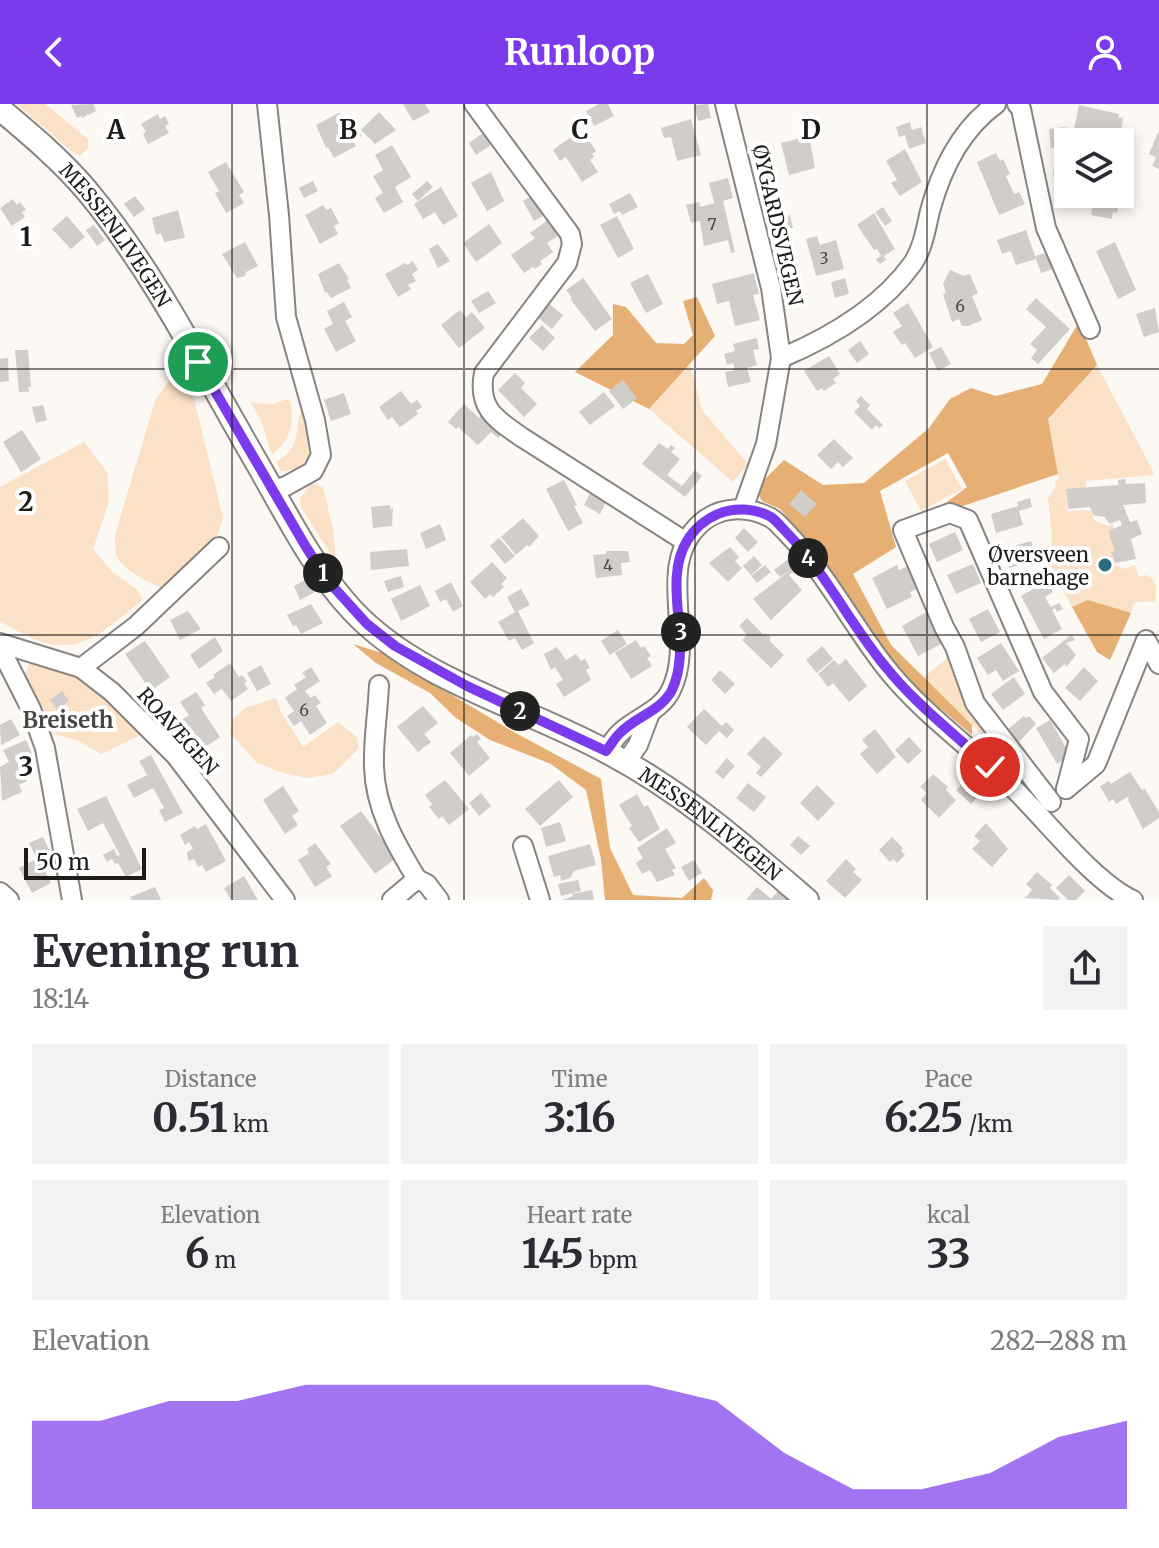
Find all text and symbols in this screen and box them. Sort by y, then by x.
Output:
icon: back [32,30,76,74]
text: Runloop [504,30,655,75]
icon: person [1083,30,1127,74]
text: A [106,113,126,146]
text: B [339,113,357,146]
text: C [571,113,589,146]
text: D [801,113,821,146]
map controls [1054,128,1134,208]
button: layers [1054,128,1134,208]
street label: ØYGARDSVEGEN [747,142,809,308]
street label: MESSENLIVEGEN [55,157,177,312]
house number: 7 [707,214,717,234]
text: 1 [20,220,32,253]
house number: 3 [819,248,829,268]
house number: 6 [955,296,965,316]
pin [164,328,232,396]
icon: arrive [176,340,220,384]
text: 2 [18,485,34,518]
pin: 4 [788,538,828,578]
place label: Øversveen barnehage [986,542,1089,590]
text: 4 [801,544,815,572]
pin: 1 [303,553,343,593]
house number: 4 [603,555,613,575]
marker: Øversveen barnehage [1096,556,1114,574]
text: 1 [318,559,328,587]
pin: 3 [661,612,701,652]
text: 3 [675,618,687,646]
street label: ROAVEGEN [132,682,224,780]
pin: 2 [500,691,540,731]
text: 2 [514,697,526,725]
house number: 6 [299,700,309,720]
district label: Breiseth [22,706,114,734]
pin [956,733,1024,801]
icon: check [968,745,1012,789]
text: 3 [19,750,33,783]
street label: MESSENLIVEGEN [635,761,787,886]
scale bar [24,844,146,880]
text: 50 m [36,848,90,876]
text: Evening run [32,924,299,979]
button: share [1043,926,1127,1010]
text: 18:14 [32,982,89,1015]
text: Distance [165,1065,256,1093]
text: Time [552,1065,607,1093]
text: Pace [924,1065,973,1093]
text: 0.51 [152,1093,228,1143]
text: 3:16 [543,1093,616,1143]
text: 6:25 [884,1093,963,1143]
text: km [228,1110,269,1138]
text: /km [963,1110,1013,1138]
text: Elevation [161,1201,260,1229]
text: Heart rate [527,1201,632,1229]
text: kcal [927,1201,970,1229]
text: 6 [185,1229,209,1279]
text: 145 [521,1229,584,1279]
text: 33 [926,1229,971,1279]
text: m [209,1246,236,1274]
text: bpm [584,1246,638,1274]
text: Elevation [32,1324,150,1357]
text: 282–288 m [990,1324,1127,1357]

